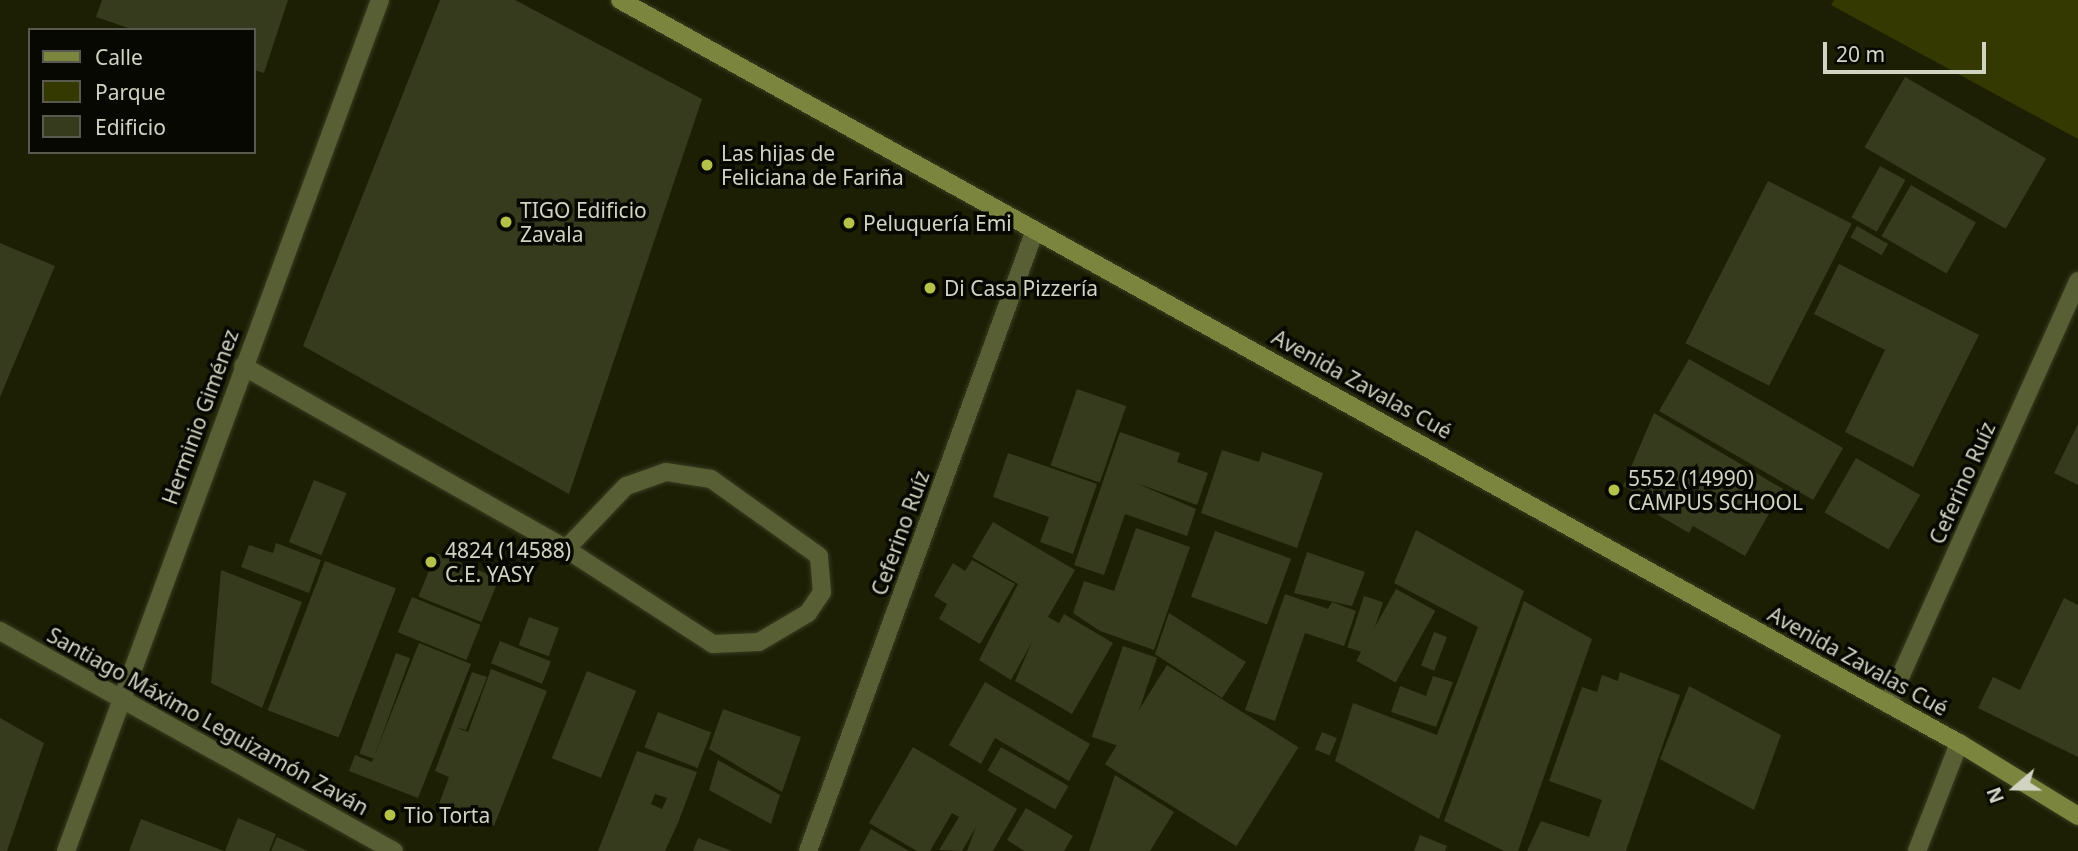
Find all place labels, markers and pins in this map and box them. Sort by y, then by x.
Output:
place label: Las hijas de Feliciana de Fariña [721,140,904,190]
marker: Las hijas de Feliciana de Fariña [699,157,715,173]
place label: TIGO Edificio Zavala [520,197,647,247]
place label: Peluquería Emi [863,210,1012,236]
marker: TIGO Edificio Zavala [498,214,514,230]
marker: Peluquería Emi [841,215,857,231]
place label: Di Casa Pizzería [944,275,1098,301]
marker: Di Casa Pizzería [922,280,938,296]
place label: 5552 (14990) CAMPUS SCHOOL [1628,465,1803,515]
marker: 5552 (14990) CAMPUS SCHOOL [1606,482,1622,498]
place label: 4824 (14588) C.E. YASY [445,537,571,587]
marker: 4824 (14588) C.E. YASY [423,554,439,570]
place label: Tio Torta [404,802,490,828]
marker: Tio Torta [382,807,398,823]

